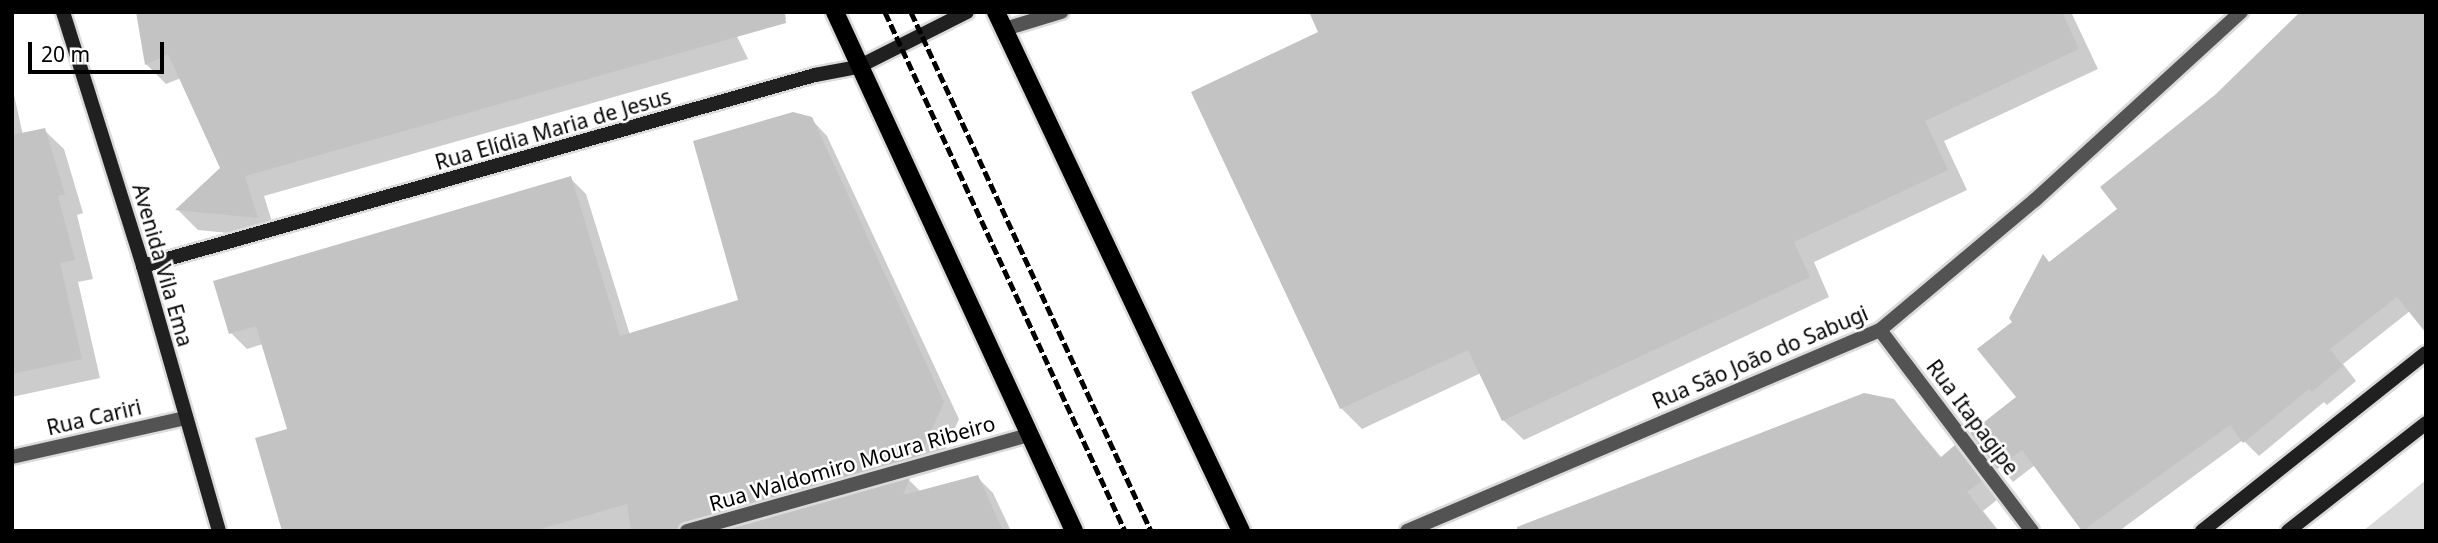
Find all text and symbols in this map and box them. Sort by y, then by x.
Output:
scale bar [32,28,168,72]
text: 20 m [41,40,90,68]
street label: Rua Elídia Maria de Jesus [432,83,674,175]
street label: Avenida Vila Ema [128,181,198,349]
street label: Rua São João do Sabugi [1648,300,1872,414]
street label: Rua Itapagipe [1922,354,2024,480]
street label: Rua Cariri [44,394,144,440]
street label: Rua Waldomiro Moura Ribeiro [706,410,998,516]

